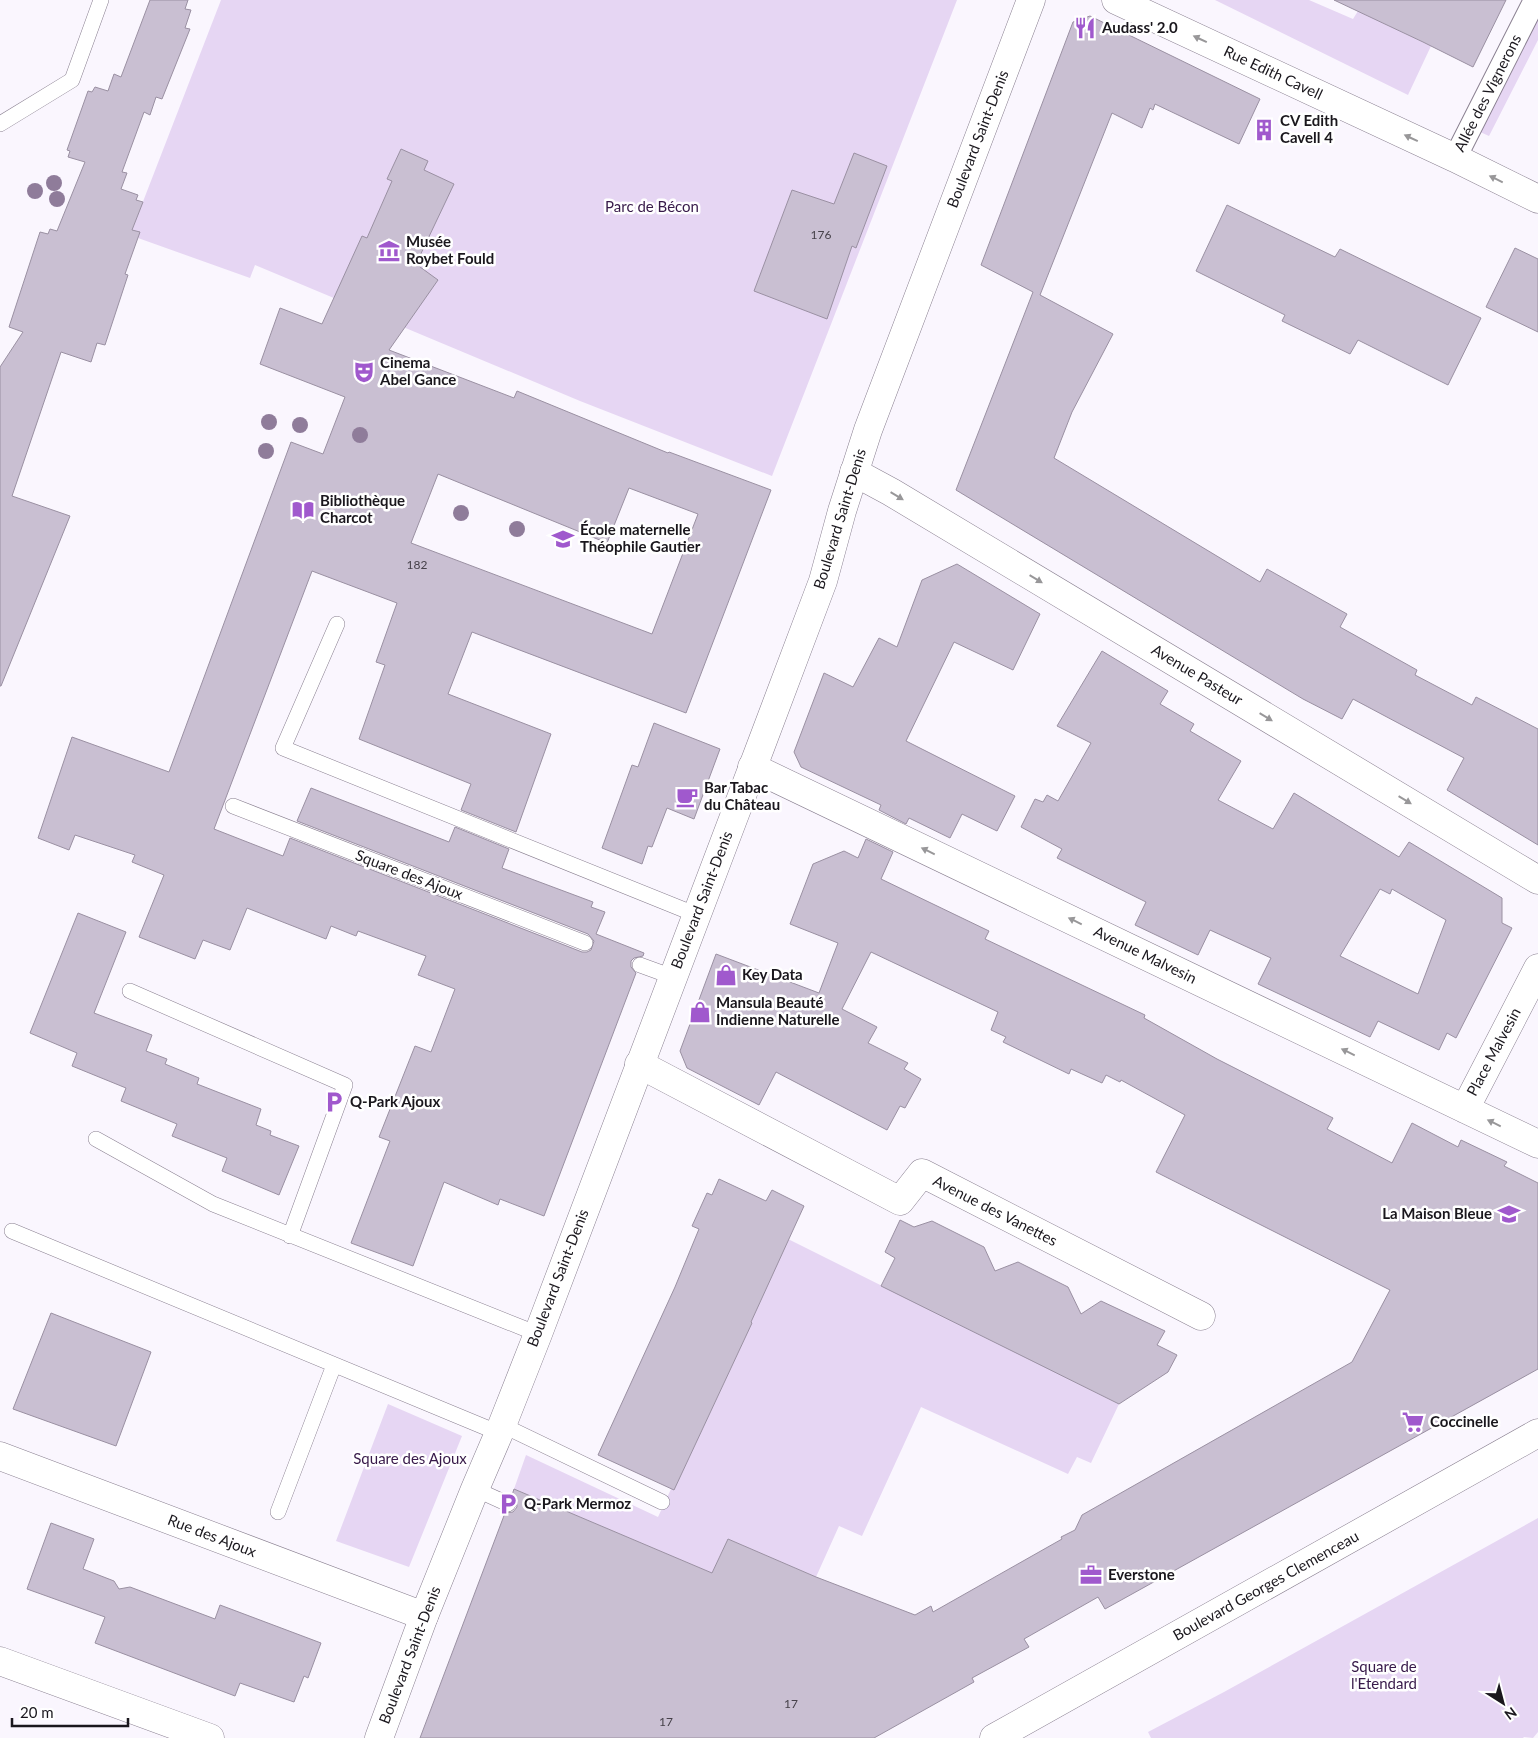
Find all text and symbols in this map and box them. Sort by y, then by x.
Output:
restaurant icon: Audass' 2.0 [1072,15,1098,41]
place label: Audass' 2.0 [1101,18,1178,36]
street label: Allée des Vignerons [1450,31,1524,154]
one-way arrow [1193,35,1207,43]
street label: Rue Edith Cavell [1221,41,1326,103]
street label: Boulevard Saint-Denis [942,67,1012,210]
place label: CV Edith Cavell 4 [1280,111,1338,146]
building icon: CV Edith Cavell 4 [1251,117,1277,143]
one-way arrow [1404,133,1418,141]
one-way arrow [1489,175,1504,183]
park label: Parc de Bécon [605,197,699,215]
house number: 176 [811,227,831,242]
place label: Musée Roybet Fould [406,232,494,267]
museum icon: Musée Roybet Fould [376,238,402,264]
place label: Cinema Abel Gance [379,353,456,388]
theatre icon: Cinema Abel Gance [351,359,377,385]
street label: Boulevard Saint-Denis [809,446,869,591]
place label: Bibliothèque Charcot [320,491,405,526]
one-way arrow [890,491,903,500]
library icon: Bibliothèque Charcot [290,497,316,523]
place label: École maternelle Théophile Gautier [580,520,701,555]
school or university icon: École maternelle Théophile Gautier [550,526,576,552]
house number: 182 [407,557,427,572]
one-way arrow [1030,575,1043,584]
street label: Avenue Pasteur [1149,640,1247,709]
one-way arrow [1259,712,1272,721]
place label: Bar Tabac du Château [704,778,780,813]
cafe icon: Bar Tabac du Château [674,784,700,810]
one-way arrow [1398,796,1411,805]
street label: Boulevard Saint-Denis [666,828,736,971]
street label: Square des Ajoux [353,845,466,903]
one-way arrow [921,847,936,855]
one-way arrow [1068,917,1082,925]
street label: Avenue Malvesin [1091,921,1200,987]
shop icon: Key Data [713,962,739,988]
place label: Key Data [742,965,803,983]
place label: Mansula Beauté Indienne Naturelle [716,993,839,1028]
shop icon: Mansula Beauté Indienne Naturelle [687,999,713,1025]
street label: Place Malvesin [1462,1004,1524,1099]
one-way arrow [1340,1048,1355,1056]
parking icon: Q-Park Ajoux [321,1089,347,1115]
place label: Q-Park Ajoux [350,1092,440,1110]
one-way arrow [1487,1118,1501,1126]
street label: Avenue des Vanettes [930,1171,1061,1249]
school or university icon: La Maison Bleue [1496,1201,1522,1227]
place label: La Maison Bleue [1382,1204,1492,1222]
street label: Boulevard Saint-Denis [522,1206,592,1349]
supermarket icon: Coccinelle [1400,1409,1426,1435]
place label: Coccinelle [1430,1412,1498,1430]
park label: Square des Ajoux [353,1449,467,1467]
parking icon: Q-Park Mermoz [495,1491,521,1517]
place label: Q-Park Mermoz [524,1494,631,1512]
street label: Rue des Ajoux [166,1510,260,1560]
street label: Boulevard Georges Clemenceau [1170,1526,1362,1644]
office icon: Everstone [1078,1562,1104,1588]
place label: Everstone [1108,1565,1175,1583]
street label: Boulevard Saint-Denis [374,1583,444,1726]
park label: Square de l'Etendard [1351,1657,1417,1692]
north arrow [1478,1678,1528,1728]
scale bar [12,1696,129,1728]
house number: 17 [784,1696,798,1711]
text: 20 m [20,1703,54,1721]
text: N [1502,1704,1520,1724]
house number: 17 [659,1714,673,1729]

